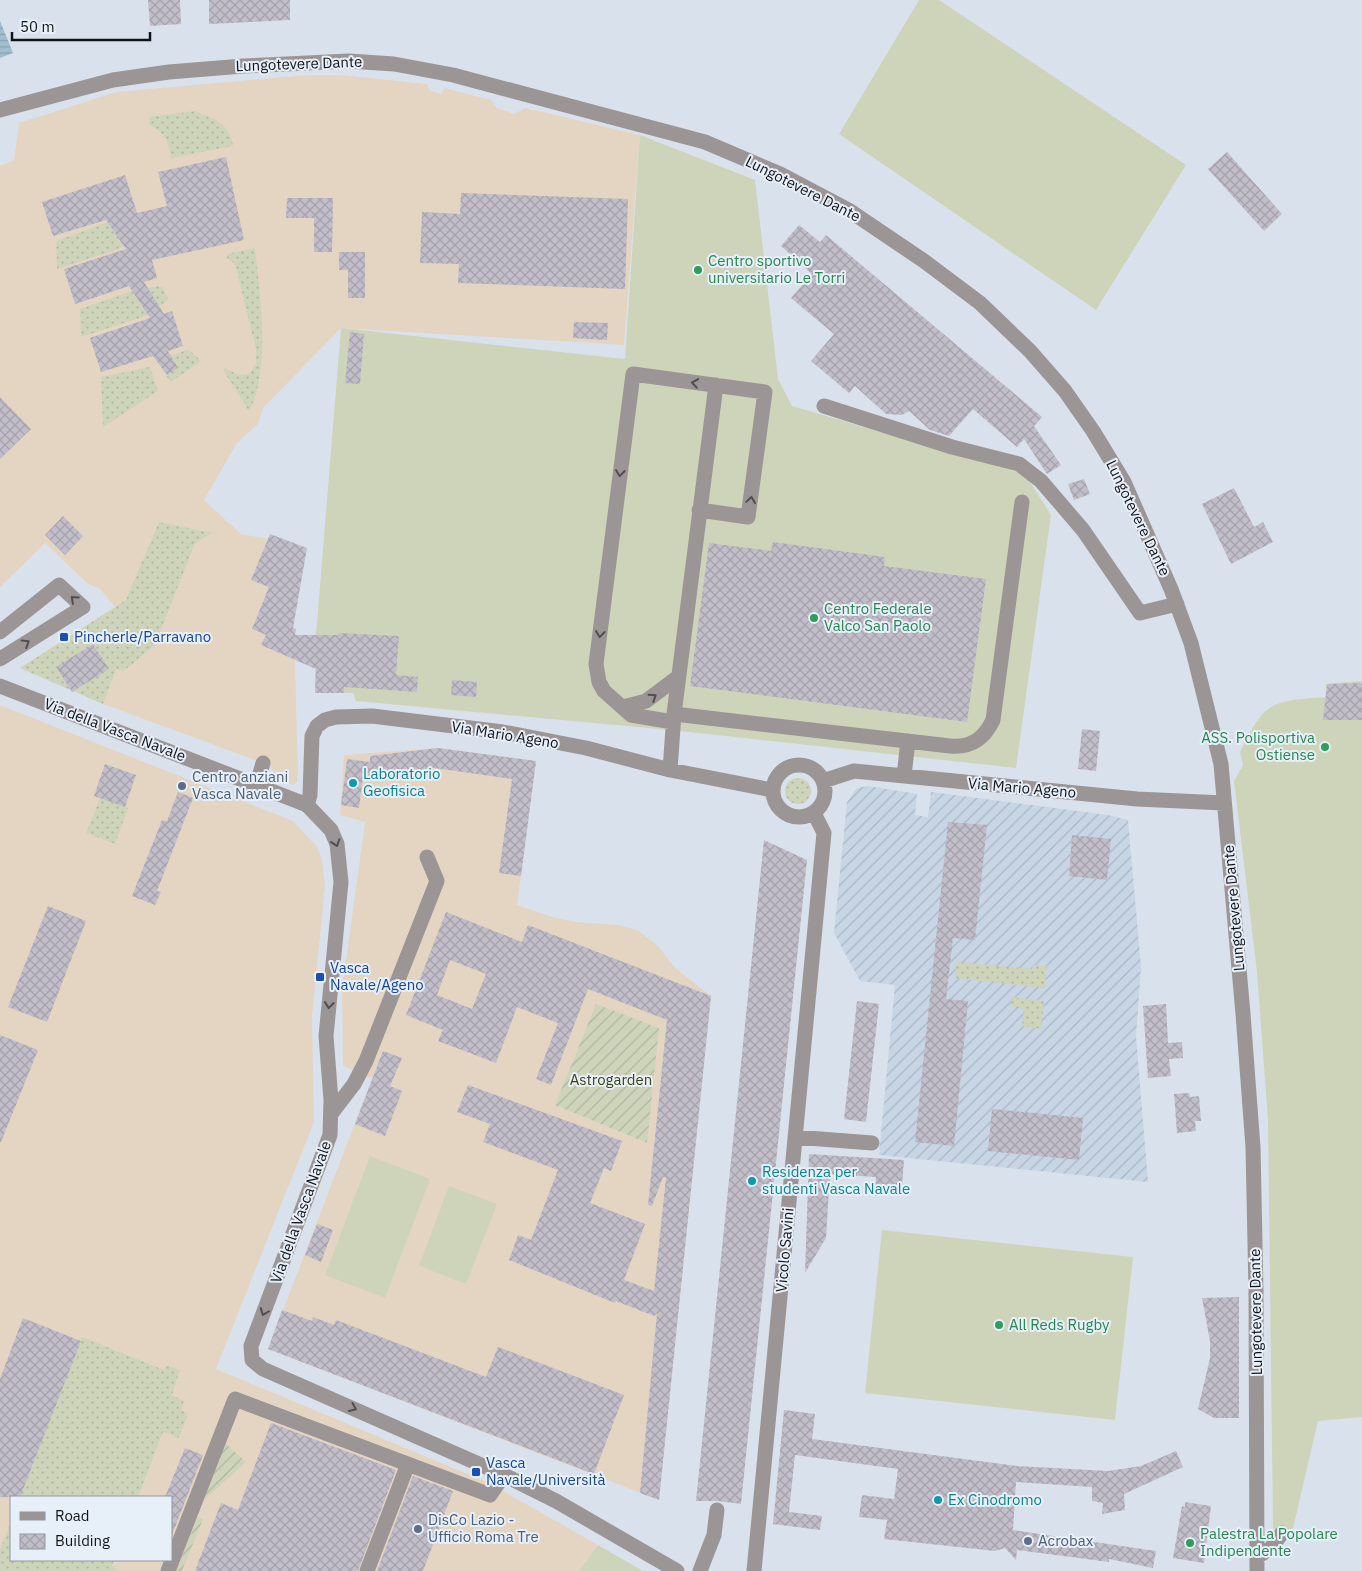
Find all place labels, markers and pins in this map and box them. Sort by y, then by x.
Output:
place label: Centro sportivo universitario Le Torri [708,251,845,287]
marker: Centro sportivo universitario Le Torri [692,264,704,276]
place label: Centro Federale Valco San Paolo [824,599,932,635]
marker: Centro Federale Valco San Paolo [808,612,820,624]
place label: Pincherle/Parravano [74,627,211,646]
marker: Pincherle/Parravano [58,631,70,643]
place label: ASS. Polisportiva Ostiense [1201,728,1315,764]
marker: ASS. Polisportiva Ostiense [1319,741,1331,753]
place label: Laboratorio Geofisica [363,764,440,800]
place label: Centro anziani Vasca Navale [192,767,288,803]
marker: Laboratorio Geofisica [347,777,359,789]
marker: Centro anziani Vasca Navale [176,780,188,792]
place label: Vasca Navale/Ageno [330,958,424,994]
marker: Vasca Navale/Ageno [314,971,326,983]
place label: Residenza per studenti Vasca Navale [762,1162,910,1198]
marker: Residenza per studenti Vasca Navale [746,1175,758,1187]
place label: All Reds Rugby [1009,1315,1110,1334]
marker: All Reds Rugby [993,1319,1005,1331]
place label: Vasca Navale/Università [486,1453,606,1489]
marker: Vasca Navale/Università [470,1466,482,1478]
place label: Ex Cinodromo [948,1490,1042,1509]
marker: Ex Cinodromo [932,1494,944,1506]
place label: DisCo Lazio - Ufficio Roma Tre [428,1510,539,1546]
marker: DisCo Lazio - Ufficio Roma Tre [412,1523,424,1535]
place label: Palestra La Popolare Indipendente [1200,1524,1338,1560]
place label: Acrobax [1038,1531,1094,1550]
marker: Acrobax [1022,1535,1034,1547]
marker: Palestra La Popolare Indipendente [1184,1537,1196,1549]

